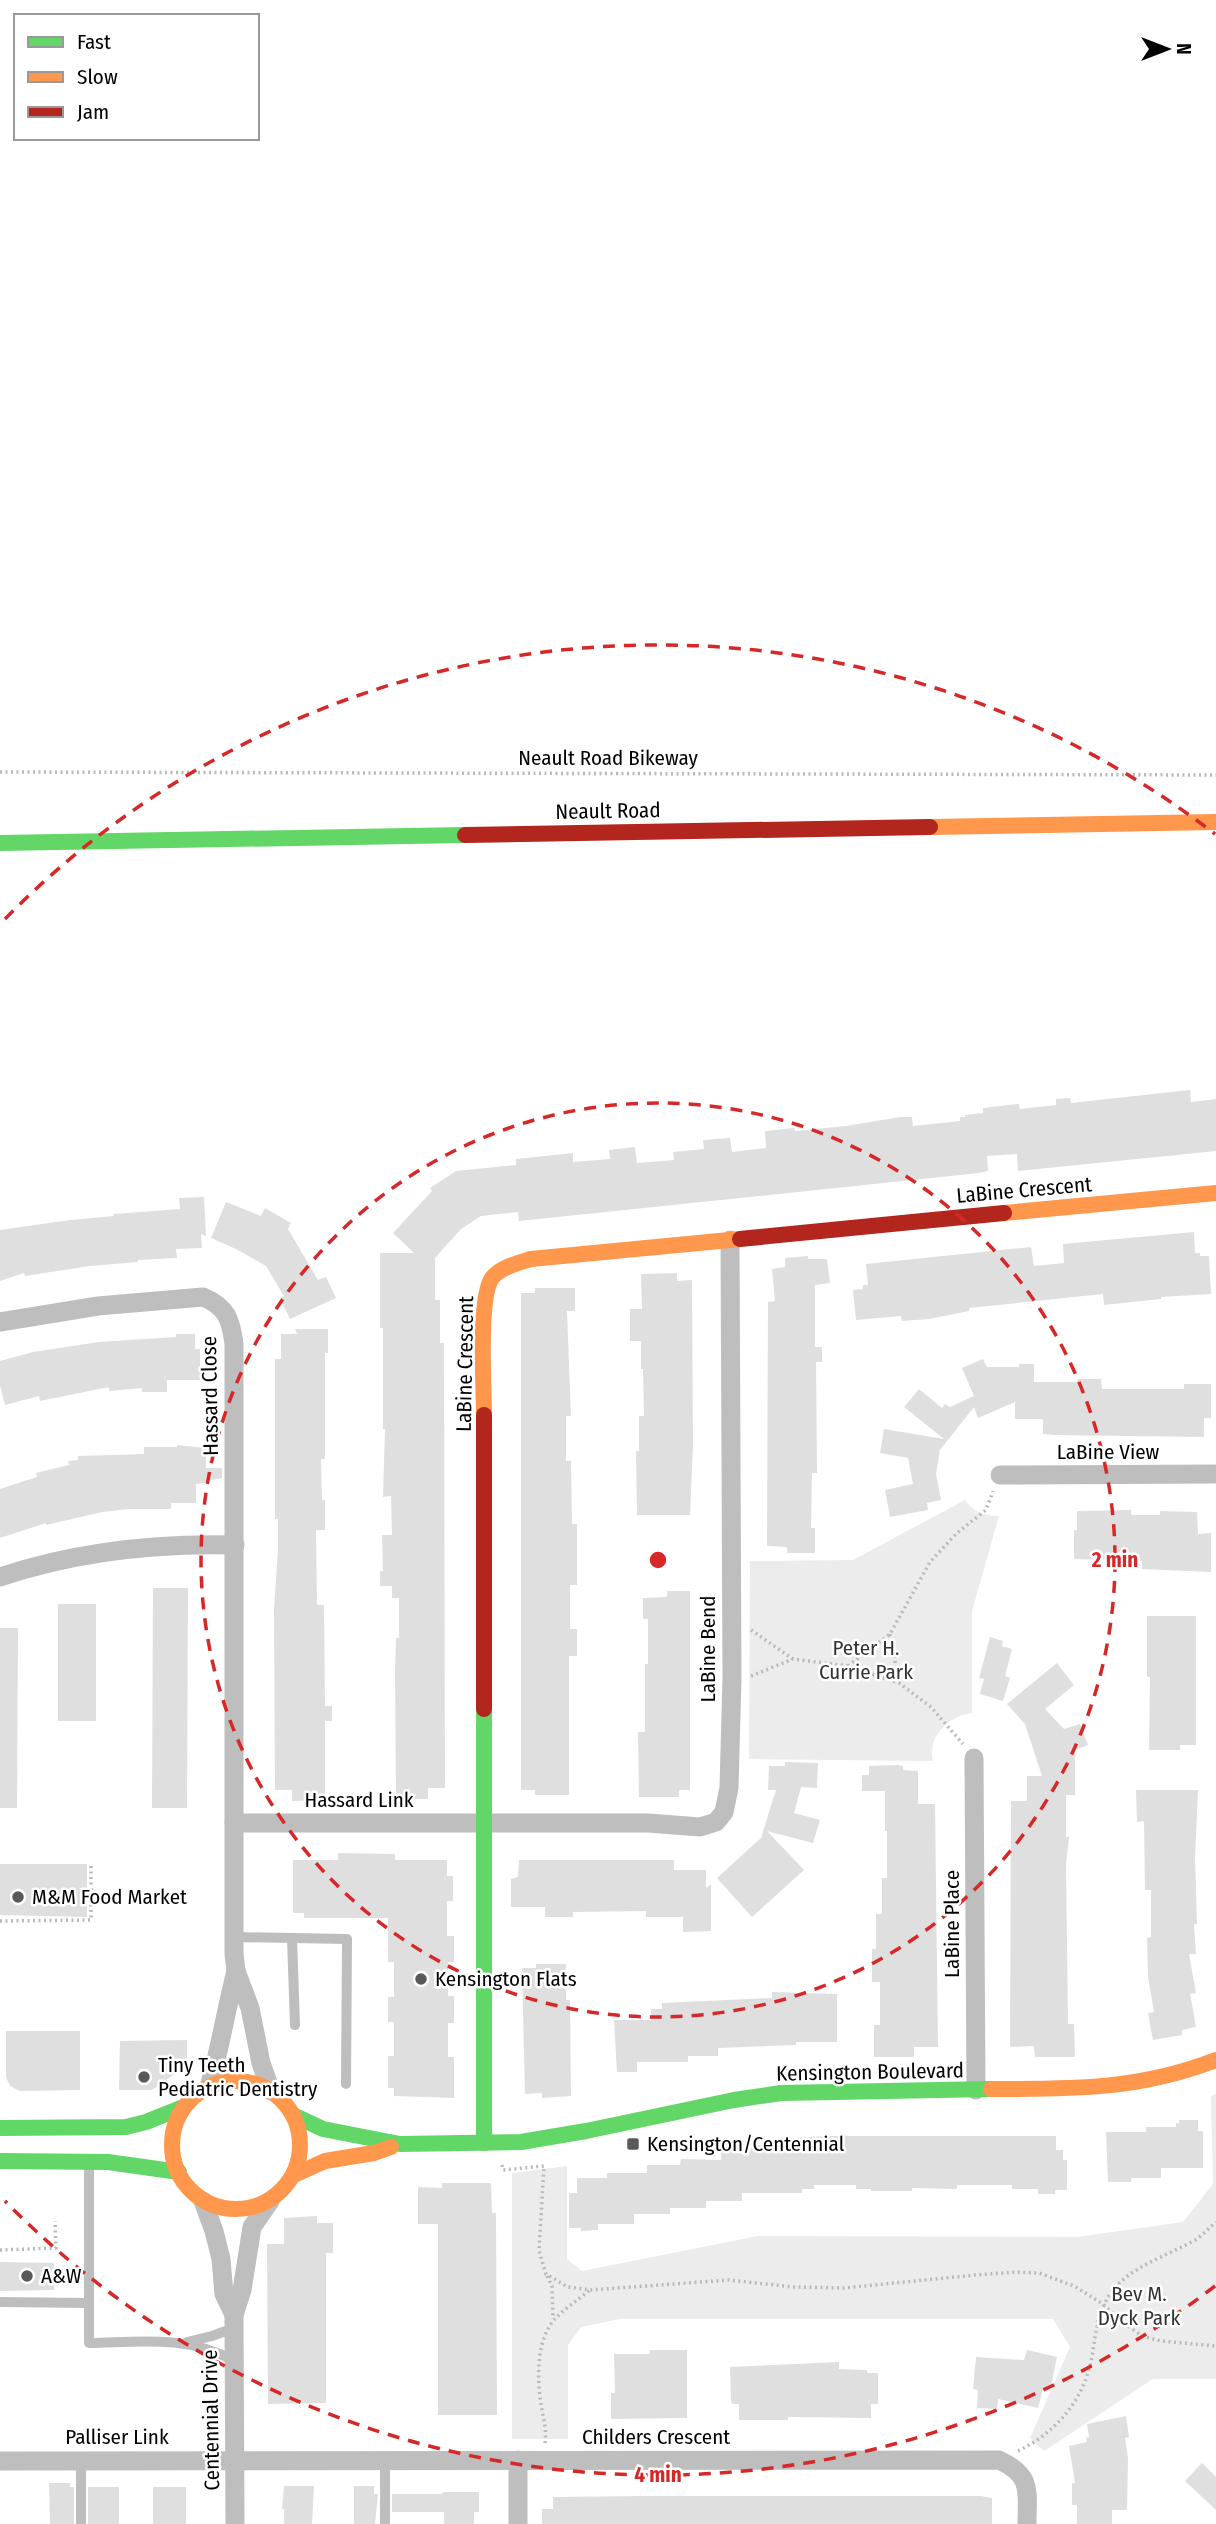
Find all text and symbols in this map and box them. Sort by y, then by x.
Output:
legend [14,14,259,140]
north arrow [1132,14,1202,84]
text: Fast [77,29,111,55]
text: N [1172,43,1195,55]
text: Slow [77,64,118,90]
text: Jam [77,99,109,125]
street label: Neault Road Bikeway [518,745,698,771]
street label: Neault Road [555,797,661,825]
street label: LaBine Crescent [955,1171,1093,1209]
street label: LaBine Crescent [451,1296,479,1432]
street label: Hassard Close [196,1336,224,1456]
street label: LaBine View [1057,1439,1160,1465]
text: 2 min [1091,1547,1138,1573]
centre of rings [646,1548,670,1572]
street label: LaBine Bend [695,1596,721,1702]
park label: Peter H. Currie Park [819,1635,913,1685]
street label: Hassard Link [304,1787,414,1813]
street label: LaBine Place [939,1870,965,1978]
place label: M&M Food Market [32,1884,187,1910]
marker: M&M Food Market [10,1889,26,1905]
place label: Kensington Flats [435,1966,577,1992]
marker: Kensington Flats [413,1971,429,1987]
place label: Tiny Teeth Pediatric Dentistry [158,2052,318,2102]
street label: Kensington Boulevard [776,2057,964,2087]
marker: Tiny Teeth Pediatric Dentistry [136,2069,152,2085]
place label: Kensington/Centennial [647,2131,845,2157]
marker: Kensington/Centennial [625,2136,641,2152]
place label: A&W [41,2263,82,2289]
marker: A&W [19,2268,35,2284]
park label: Bev M. Dyck Park [1098,2281,1180,2331]
street label: Centennial Drive [197,2349,225,2491]
street label: Palliser Link [65,2424,169,2450]
street label: Childers Crescent [582,2424,730,2450]
text: 4 min [634,2462,682,2488]

